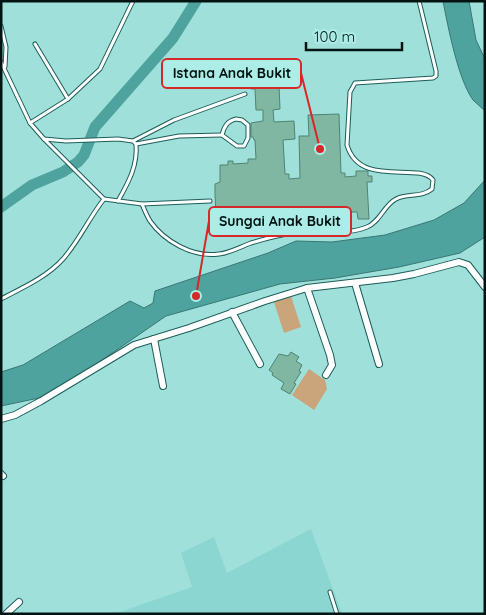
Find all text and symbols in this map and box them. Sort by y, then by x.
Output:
scale bar [306,20,402,52]
text: 100 m [314,27,355,46]
callout: Istana Anak Bukit [162,59,301,88]
text: Istana Anak Bukit [173,64,292,82]
callout: Sungai Anak Bukit [209,207,351,236]
text: Sungai Anak Bukit [219,212,341,230]

